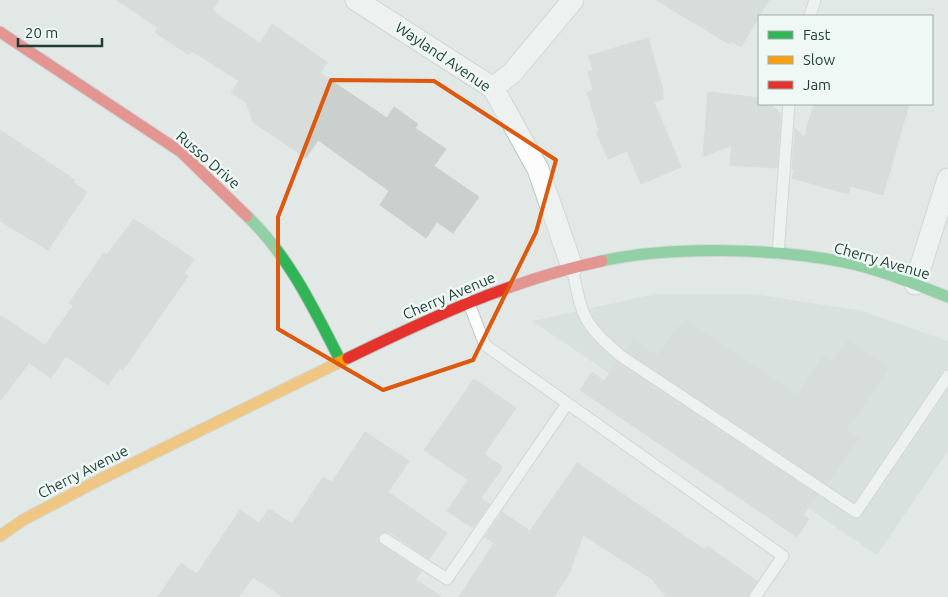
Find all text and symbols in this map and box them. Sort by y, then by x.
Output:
scale bar [18,15,101,47]
legend [758,15,933,105]
street label: Wayland Avenue [392,18,494,95]
text: 20 m [25,24,58,41]
text: Fast [803,26,831,43]
text: Slow [803,51,836,68]
text: Jam [803,76,831,93]
street label: Russo Drive [173,127,244,192]
street label: Cherry Avenue [832,239,932,282]
street label: Cherry Avenue [400,268,498,323]
street label: Cherry Avenue [35,442,131,502]

